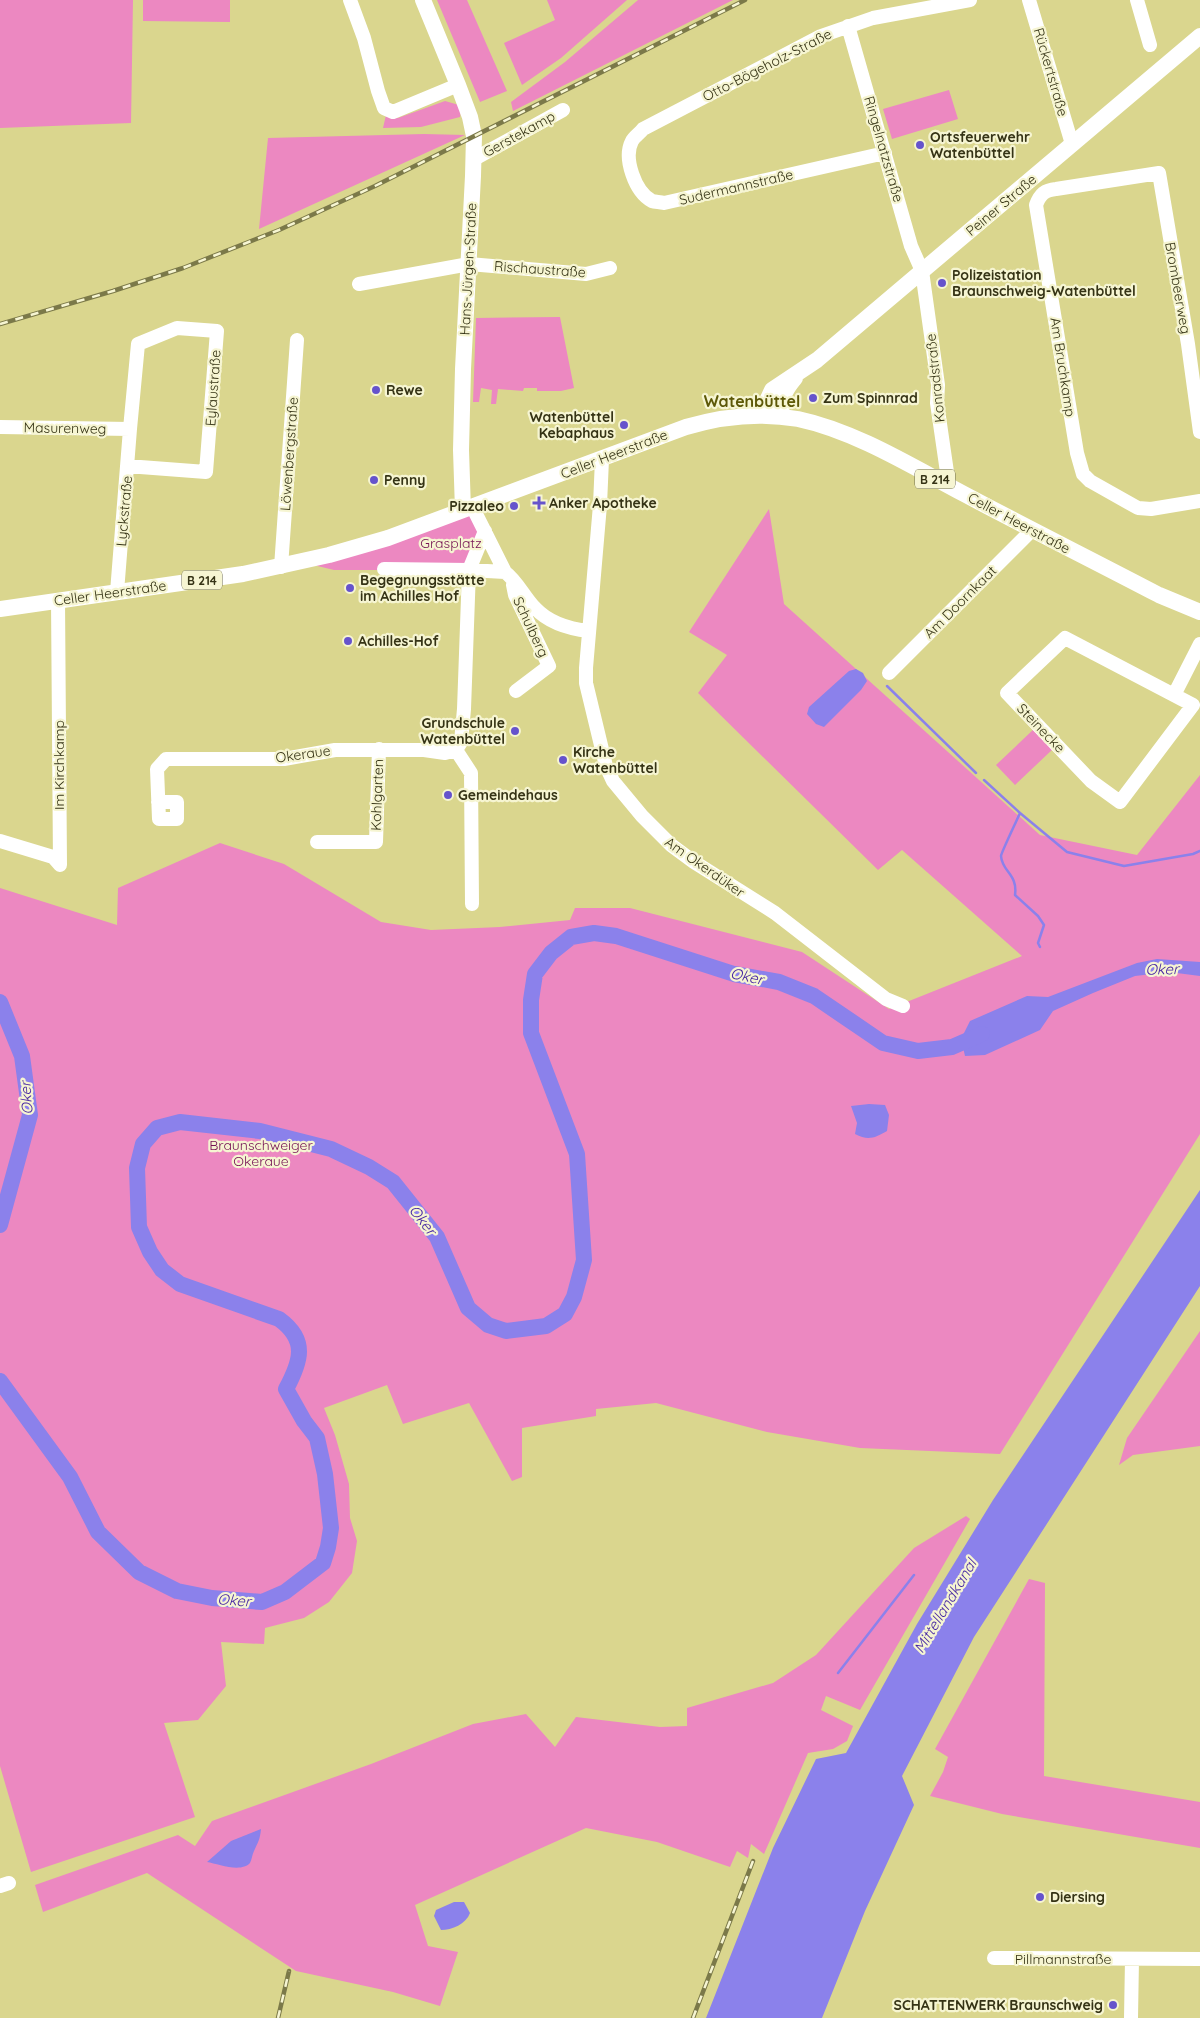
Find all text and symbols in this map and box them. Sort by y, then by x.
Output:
street label: Otto-Bögeholz-Straße [699,25,835,105]
street label: Rückertstraße [1030,26,1072,118]
street label: Ringelnatzstraße [860,94,908,204]
street label: Gerstekamp [480,107,558,161]
place label: Ortsfeuerwehr Watenbüttel [930,128,1030,162]
marker: Ortsfeuerwehr Watenbüttel [914,139,926,151]
street label: Sudermannstraße [677,165,795,209]
street label: Peiner Straße [962,170,1040,240]
street label: Hans-Jürgen-Straße [456,202,480,336]
street label: Brombeerweg [1161,241,1195,335]
street label: Rischaustraße [494,257,587,281]
place label: Polizeistation Braunschweig-Watenbüttel [952,266,1136,300]
marker: Polizeistation Braunschweig-Watenbüttel [936,277,948,289]
street label: Am Bruchkamp [1046,316,1080,418]
street label: Konradstraße [921,333,949,423]
street label: Eylaustraße [201,349,225,427]
place label: Rewe [386,381,423,399]
marker: Rewe [370,384,382,396]
place label: Zum Spinnrad [823,389,918,407]
district label: Watenbüttel [704,391,800,411]
marker: Zum Spinnrad [807,392,819,404]
street label: Löwenbergstraße [276,396,302,511]
place label: Watenbüttel Kebaphaus [529,408,614,442]
street label: Masurenweg [23,418,107,438]
marker: Watenbüttel Kebaphaus [618,419,630,431]
street label: Celler Heerstraße [558,425,670,483]
road number: B 214 [915,469,955,488]
place label: Penny [384,471,425,489]
marker: Penny [368,474,380,486]
street label: Lyckstraße [112,475,136,547]
street label: Celler Heerstraße [965,488,1073,558]
place label: Anker Apotheke [549,494,657,512]
place label: Pizzaleo [449,497,504,515]
marker: Anker Apotheke [533,497,545,509]
marker: Pizzaleo [508,500,520,512]
park label: Grasplatz [420,534,482,552]
street label: Am Doornkaat [920,562,1000,642]
road number: B 214 [182,570,222,590]
place label: Begegnungsstätte im Achilles Hof [360,571,484,605]
street label: Celler Heerstraße [53,576,167,610]
marker: Begegnungsstätte im Achilles Hof [344,582,356,594]
street label: Schulberg [509,594,553,660]
place label: Achilles-Hof [358,632,440,650]
marker: Achilles-Hof [342,635,354,647]
street label: Steinecke [1013,700,1069,757]
place label: Grundschule Watenbüttel [420,714,505,748]
street label: Im Kirchkamp [50,720,68,810]
marker: Grundschule Watenbüttel [509,725,521,737]
street label: Okeraue [274,741,332,767]
place label: Kirche Watenbüttel [573,743,658,777]
marker: Kirche Watenbüttel [557,754,569,766]
street label: Kohlgarten [367,759,387,831]
place label: Gemeindehaus [458,786,558,804]
marker: Gemeindehaus [442,789,454,801]
street label: Am Okerdüker [661,833,749,902]
water label: Oker [1145,959,1181,979]
water label: Oker [729,963,768,989]
water label: Oker [15,1078,37,1115]
park label: Braunschweiger Okeraue [209,1136,313,1170]
water label: Oker [405,1201,442,1241]
water label: Mittellandkanal [910,1554,981,1656]
water label: Oker [217,1589,254,1611]
place label: Diersing [1050,1888,1105,1906]
marker: Diersing [1034,1891,1046,1903]
street label: Pillmannstraße [1015,1950,1111,1968]
place label: SCHATTENWERK Braunschweig [894,1996,1103,2014]
marker: SCHATTENWERK Braunschweig [1107,1999,1119,2011]

